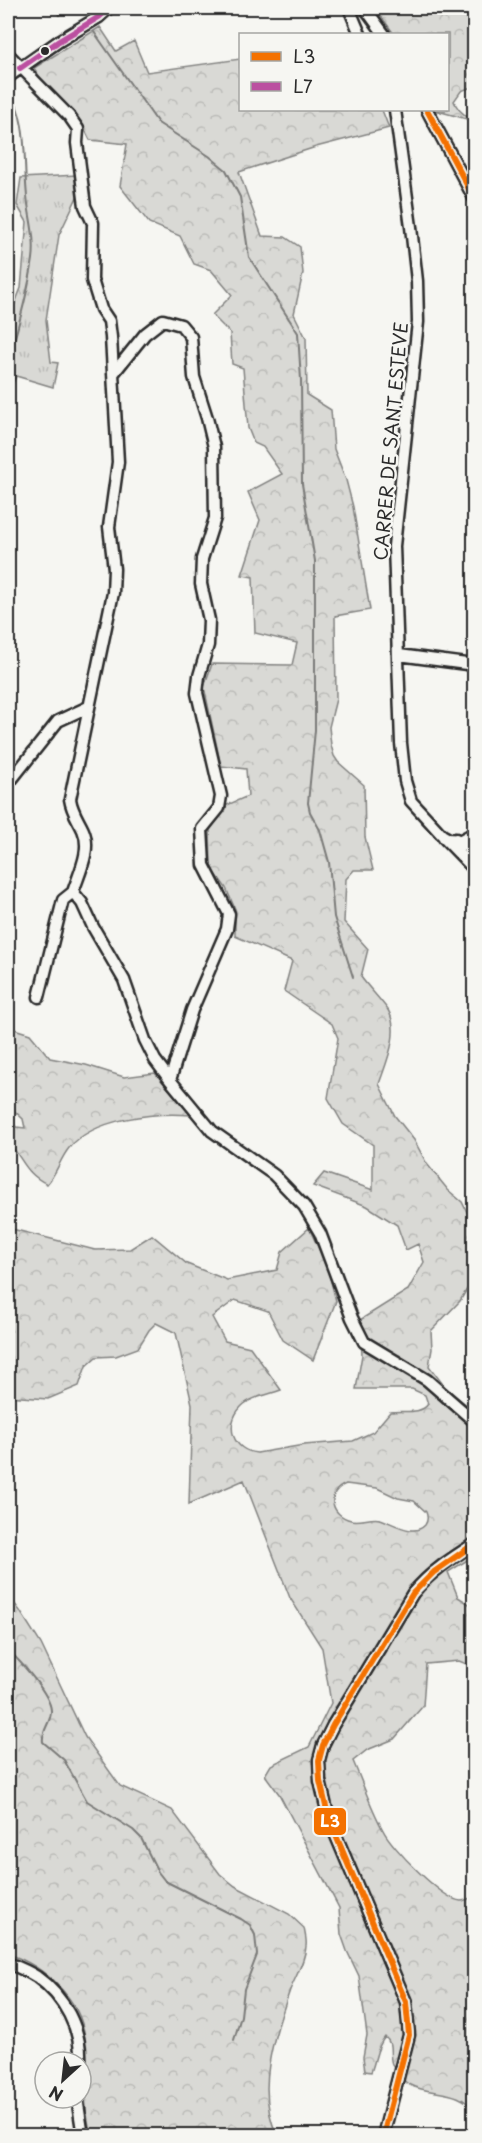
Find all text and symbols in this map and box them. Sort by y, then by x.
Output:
legend [239,33,449,111]
text: L3 [293,42,315,69]
unlabelled marker [39,45,51,57]
text: L7 [293,72,313,99]
street label: CARRER DE SANT ESTEVE [366,321,414,561]
line badge: L3 [313,1807,347,1836]
text: L3 [320,1808,340,1832]
north arrow [33,2050,93,2110]
text: N [45,2081,67,2108]

